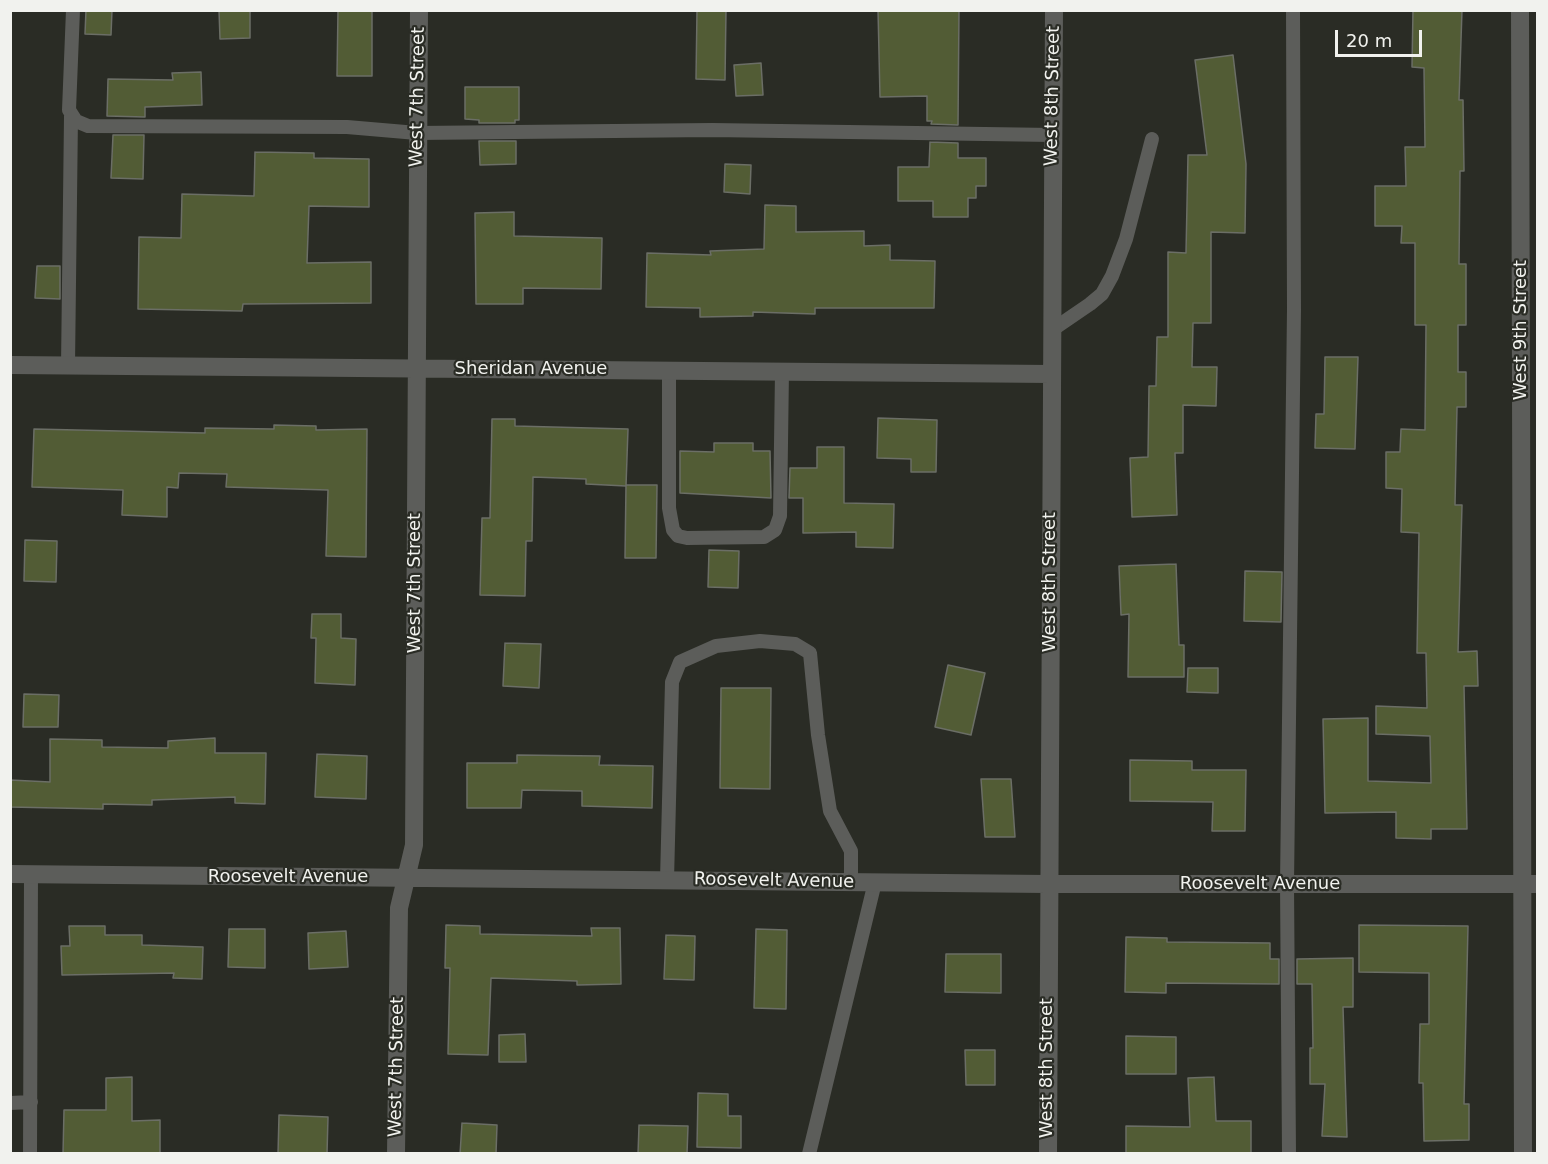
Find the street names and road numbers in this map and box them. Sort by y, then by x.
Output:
street label: West 8th Street [1041,26,1065,166]
street label: West 7th Street [406,27,430,167]
street label: West 9th Street [1510,260,1532,400]
street label: Sheridan Avenue [455,358,607,380]
street label: West 8th Street [1039,512,1061,652]
street label: West 7th Street [404,513,426,653]
street label: Roosevelt Avenue [208,866,368,888]
street label: Roosevelt Avenue [694,869,854,893]
street label: Roosevelt Avenue [1180,873,1340,895]
street label: West 7th Street [385,997,409,1137]
street label: West 8th Street [1036,998,1058,1138]

